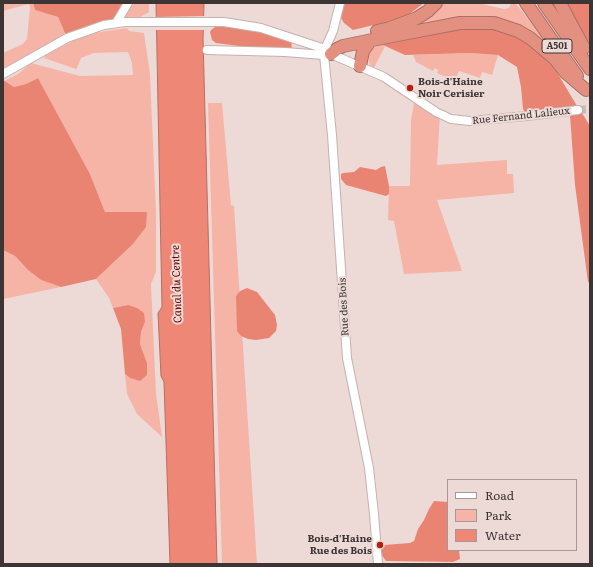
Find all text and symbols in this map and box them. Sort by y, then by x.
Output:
road number: A501 [542,39,572,53]
place label: Bois-d'Haine Noir Cerisier [418,76,485,100]
marker: Bois-d'Haine Noir Cerisier [405,83,415,93]
street label: Rue Fernand Lalieux [472,105,570,127]
water label: Canal du Centre [169,245,185,323]
street label: Rue des Bois [336,278,352,336]
legend [447,479,577,551]
text: Road [485,486,514,504]
text: Park [485,506,511,524]
text: Water [485,526,521,544]
place label: Bois-d'Haine Rue des Bois [307,533,372,556]
marker: Bois-d'Haine Rue des Bois [375,540,385,550]

